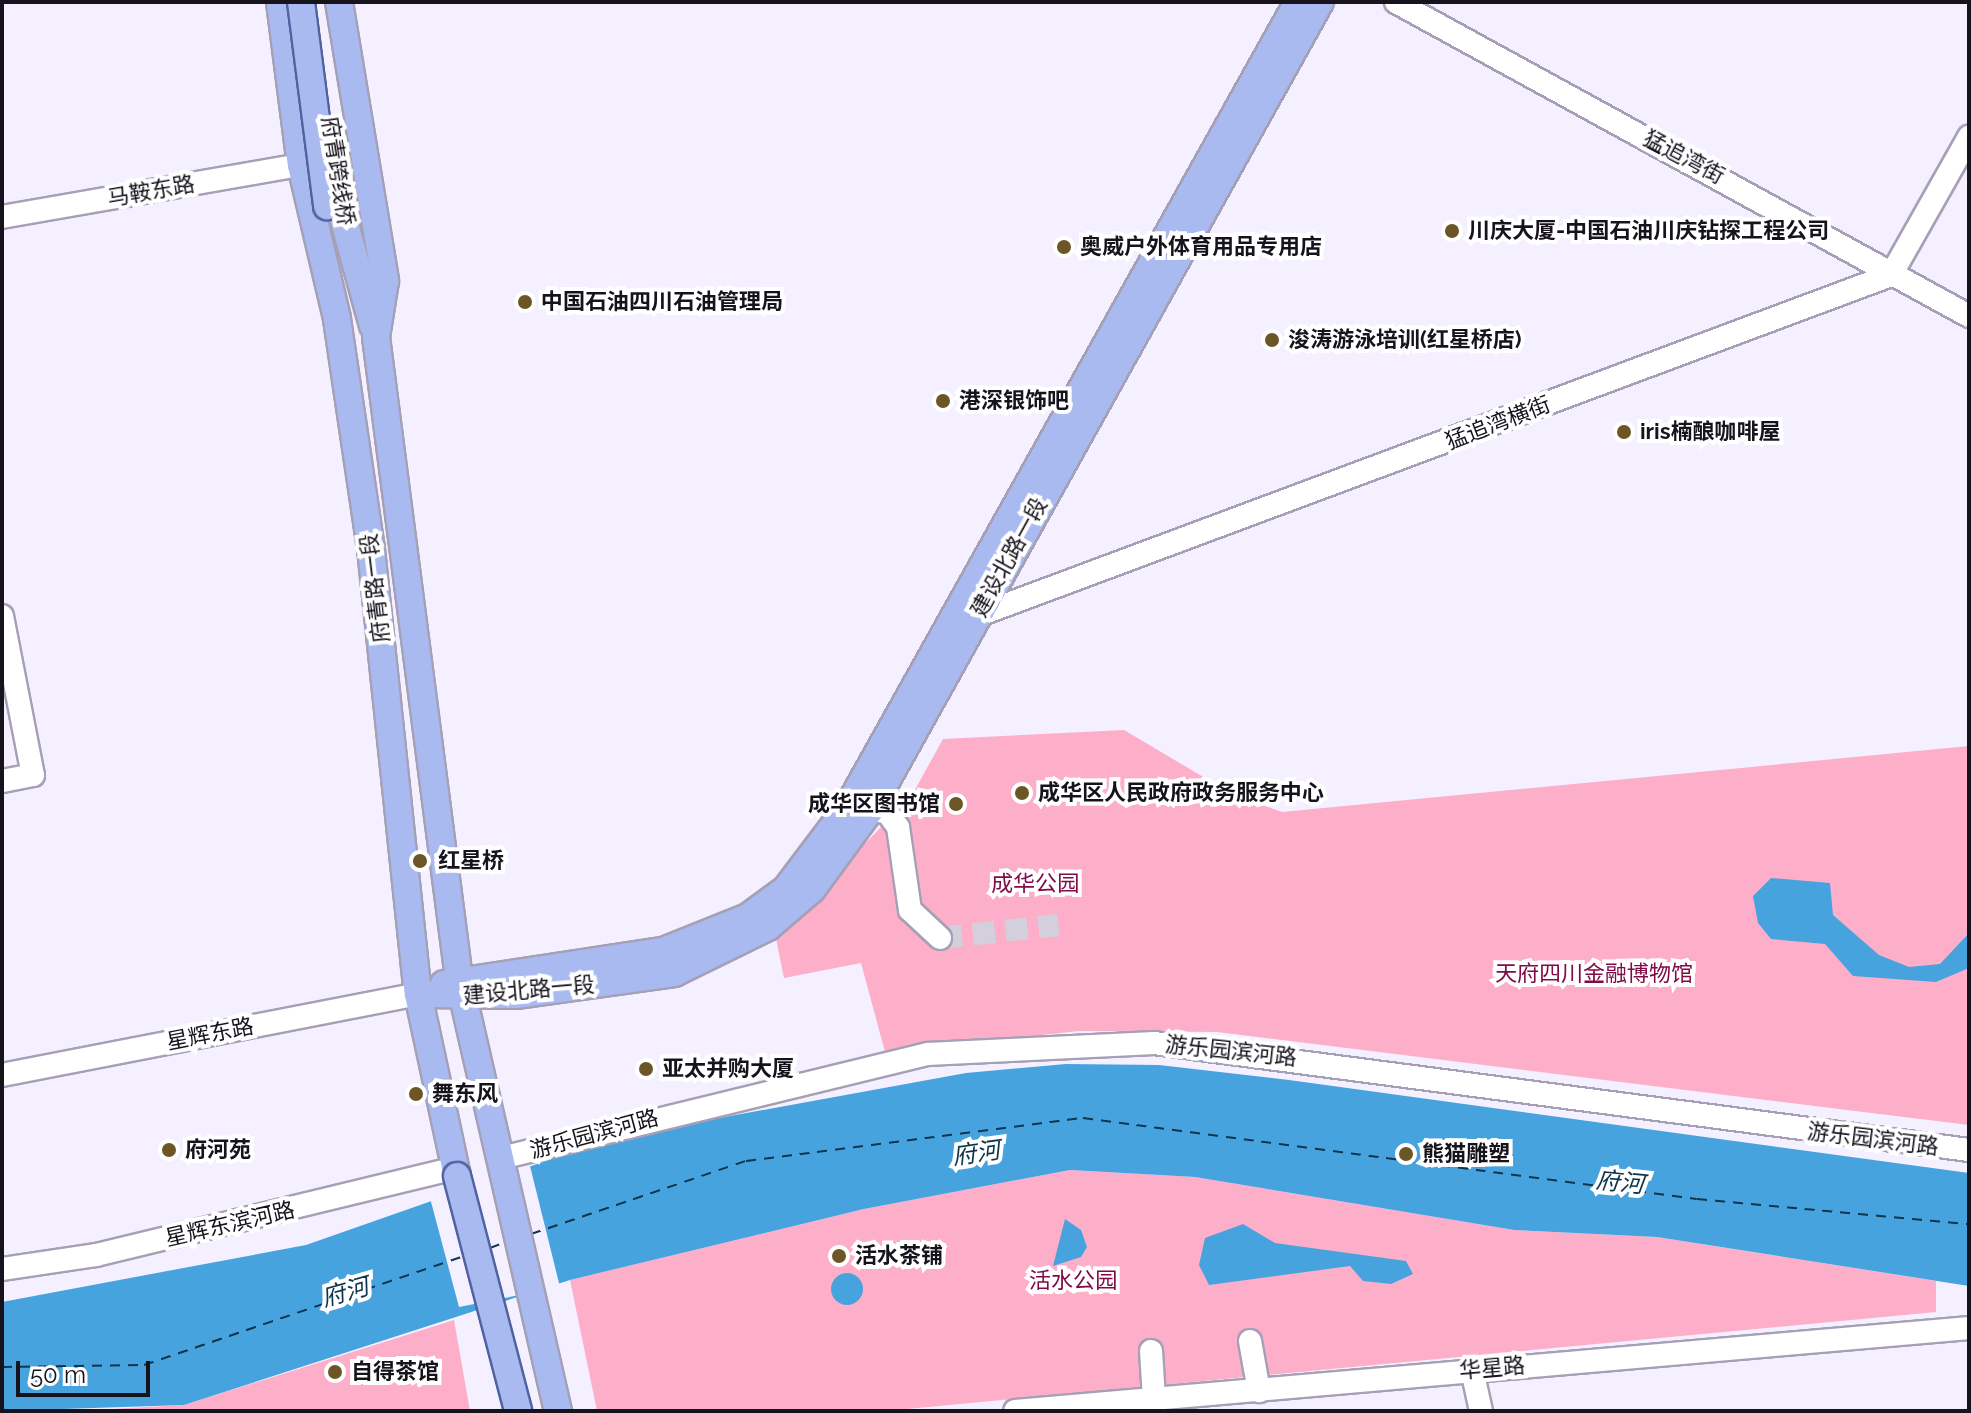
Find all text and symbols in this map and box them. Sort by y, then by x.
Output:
street label: 府青跨线桥 [316,115,360,227]
street label: 猛追湾街 [1639,125,1729,189]
street label: 马鞍东路 [105,170,197,212]
place label: 川庆大厦-中国石油川庆钻探工程公司 [1468,218,1829,244]
marker: 川庆大厦-中国石油川庆钻探工程公司 [1443,222,1461,240]
place label: 奥威户外体育用品专用店 [1080,234,1322,260]
marker: 奥威户外体育用品专用店 [1055,238,1073,256]
place label: 中国石油四川石油管理局 [541,289,783,315]
marker: 中国石油四川石油管理局 [516,293,534,311]
place label: 浚涛游泳培训(红星桥店) [1288,327,1522,353]
marker: 浚涛游泳培训(红星桥店) [1263,331,1281,349]
place label: 港深银饰吧 [959,388,1069,414]
street label: 猛追湾横街 [1442,391,1554,455]
marker: 港深银饰吧 [934,392,952,410]
place label: iris楠酿咖啡屋 [1640,419,1781,445]
marker: iris楠酿咖啡屋 [1615,423,1633,441]
street label: 建设北路一段 [965,493,1053,621]
street label: 府青路一段 [355,532,395,644]
place label: 成华区人民政府政务服务中心 [1038,780,1324,806]
marker: 成华区人民政府政务服务中心 [1013,784,1031,802]
place label: 成华区图书馆 [808,791,940,817]
marker: 成华区图书馆 [947,795,965,813]
place label: 红星桥 [438,848,504,874]
marker: 红星桥 [409,850,431,872]
park label: 成华公园 [991,871,1079,897]
park label: 天府四川金融博物馆 [1495,961,1693,987]
street label: 建设北路一段 [462,971,596,1009]
street label: 星辉东路 [164,1013,256,1055]
street label: 游乐园滨河路 [1164,1031,1298,1071]
place label: 亚太并购大厦 [662,1056,794,1082]
marker: 亚太并购大厦 [637,1060,655,1078]
place label: 舞东风 [432,1081,498,1107]
marker: 舞东风 [407,1085,425,1103]
street label: 游乐园滨河路 [527,1104,661,1164]
street label: 游乐园滨河路 [1806,1118,1940,1160]
water label: 府河 [950,1135,1002,1171]
place label: 府河苑 [185,1137,251,1163]
marker: 府河苑 [160,1141,178,1159]
place label: 熊猫雕塑 [1422,1141,1510,1167]
marker: 熊猫雕塑 [1397,1145,1415,1163]
water label: 府河 [1595,1165,1645,1199]
street label: 星辉东滨河路 [163,1196,297,1252]
place label: 活水茶铺 [855,1243,943,1269]
marker: 活水茶铺 [830,1247,848,1265]
park label: 活水公园 [1029,1268,1117,1294]
water label: 府河 [318,1272,372,1312]
scale bar [20,1345,154,1395]
street label: 华星路 [1458,1352,1526,1384]
place label: 自得茶馆 [351,1359,439,1385]
text: 50 m [30,1360,86,1389]
marker: 自得茶馆 [326,1363,344,1381]

